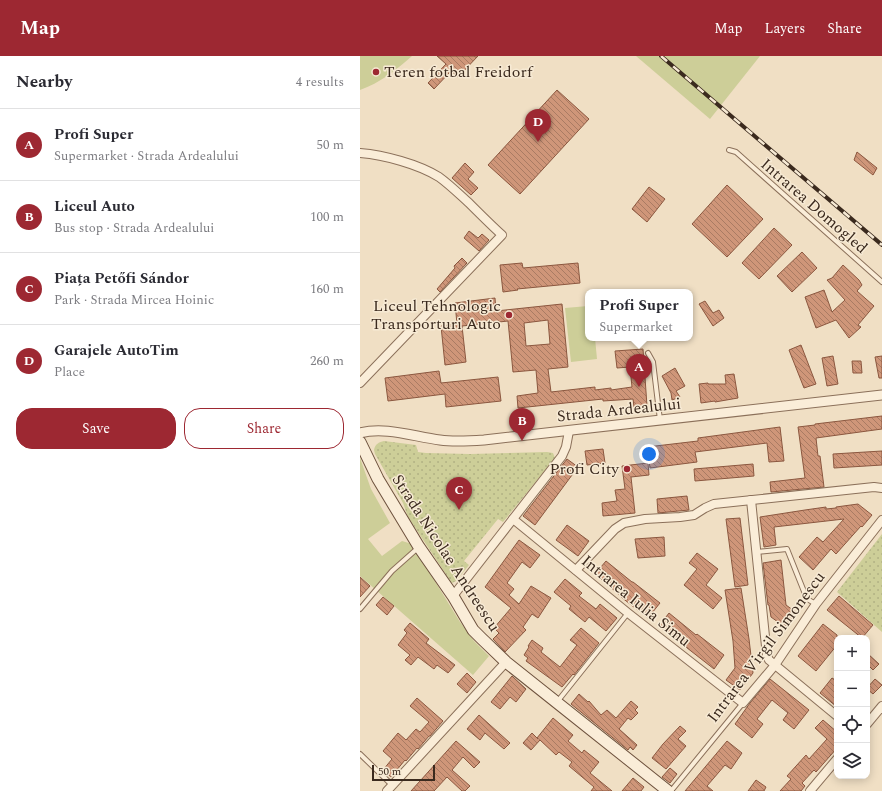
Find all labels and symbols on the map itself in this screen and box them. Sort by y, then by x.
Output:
place label: Teren fotbal Freidorf [384,60,534,84]
marker: Teren fotbal Freidorf [371,67,381,77]
pin: D [525,109,551,142]
street label: Intrarea Domogled [755,153,873,259]
place label: Liceul Tehnologic Transporturi Auto [371,294,501,336]
marker: Liceul Tehnologic Transporturi Auto [504,310,514,320]
pin: A [626,354,652,387]
street label: Strada Ardealului [556,392,682,428]
pin: B [509,408,535,441]
your location [639,444,659,464]
place label: Profi City [550,457,620,481]
marker: Profi City [622,464,632,474]
street label: Strada Nicolae Andreescu [386,469,506,637]
pin: C [446,477,472,510]
street label: Intrarea Iulia Simu [576,549,696,653]
street label: Intrarea Virgil Simonescu [701,566,831,728]
scale bar [372,763,435,782]

